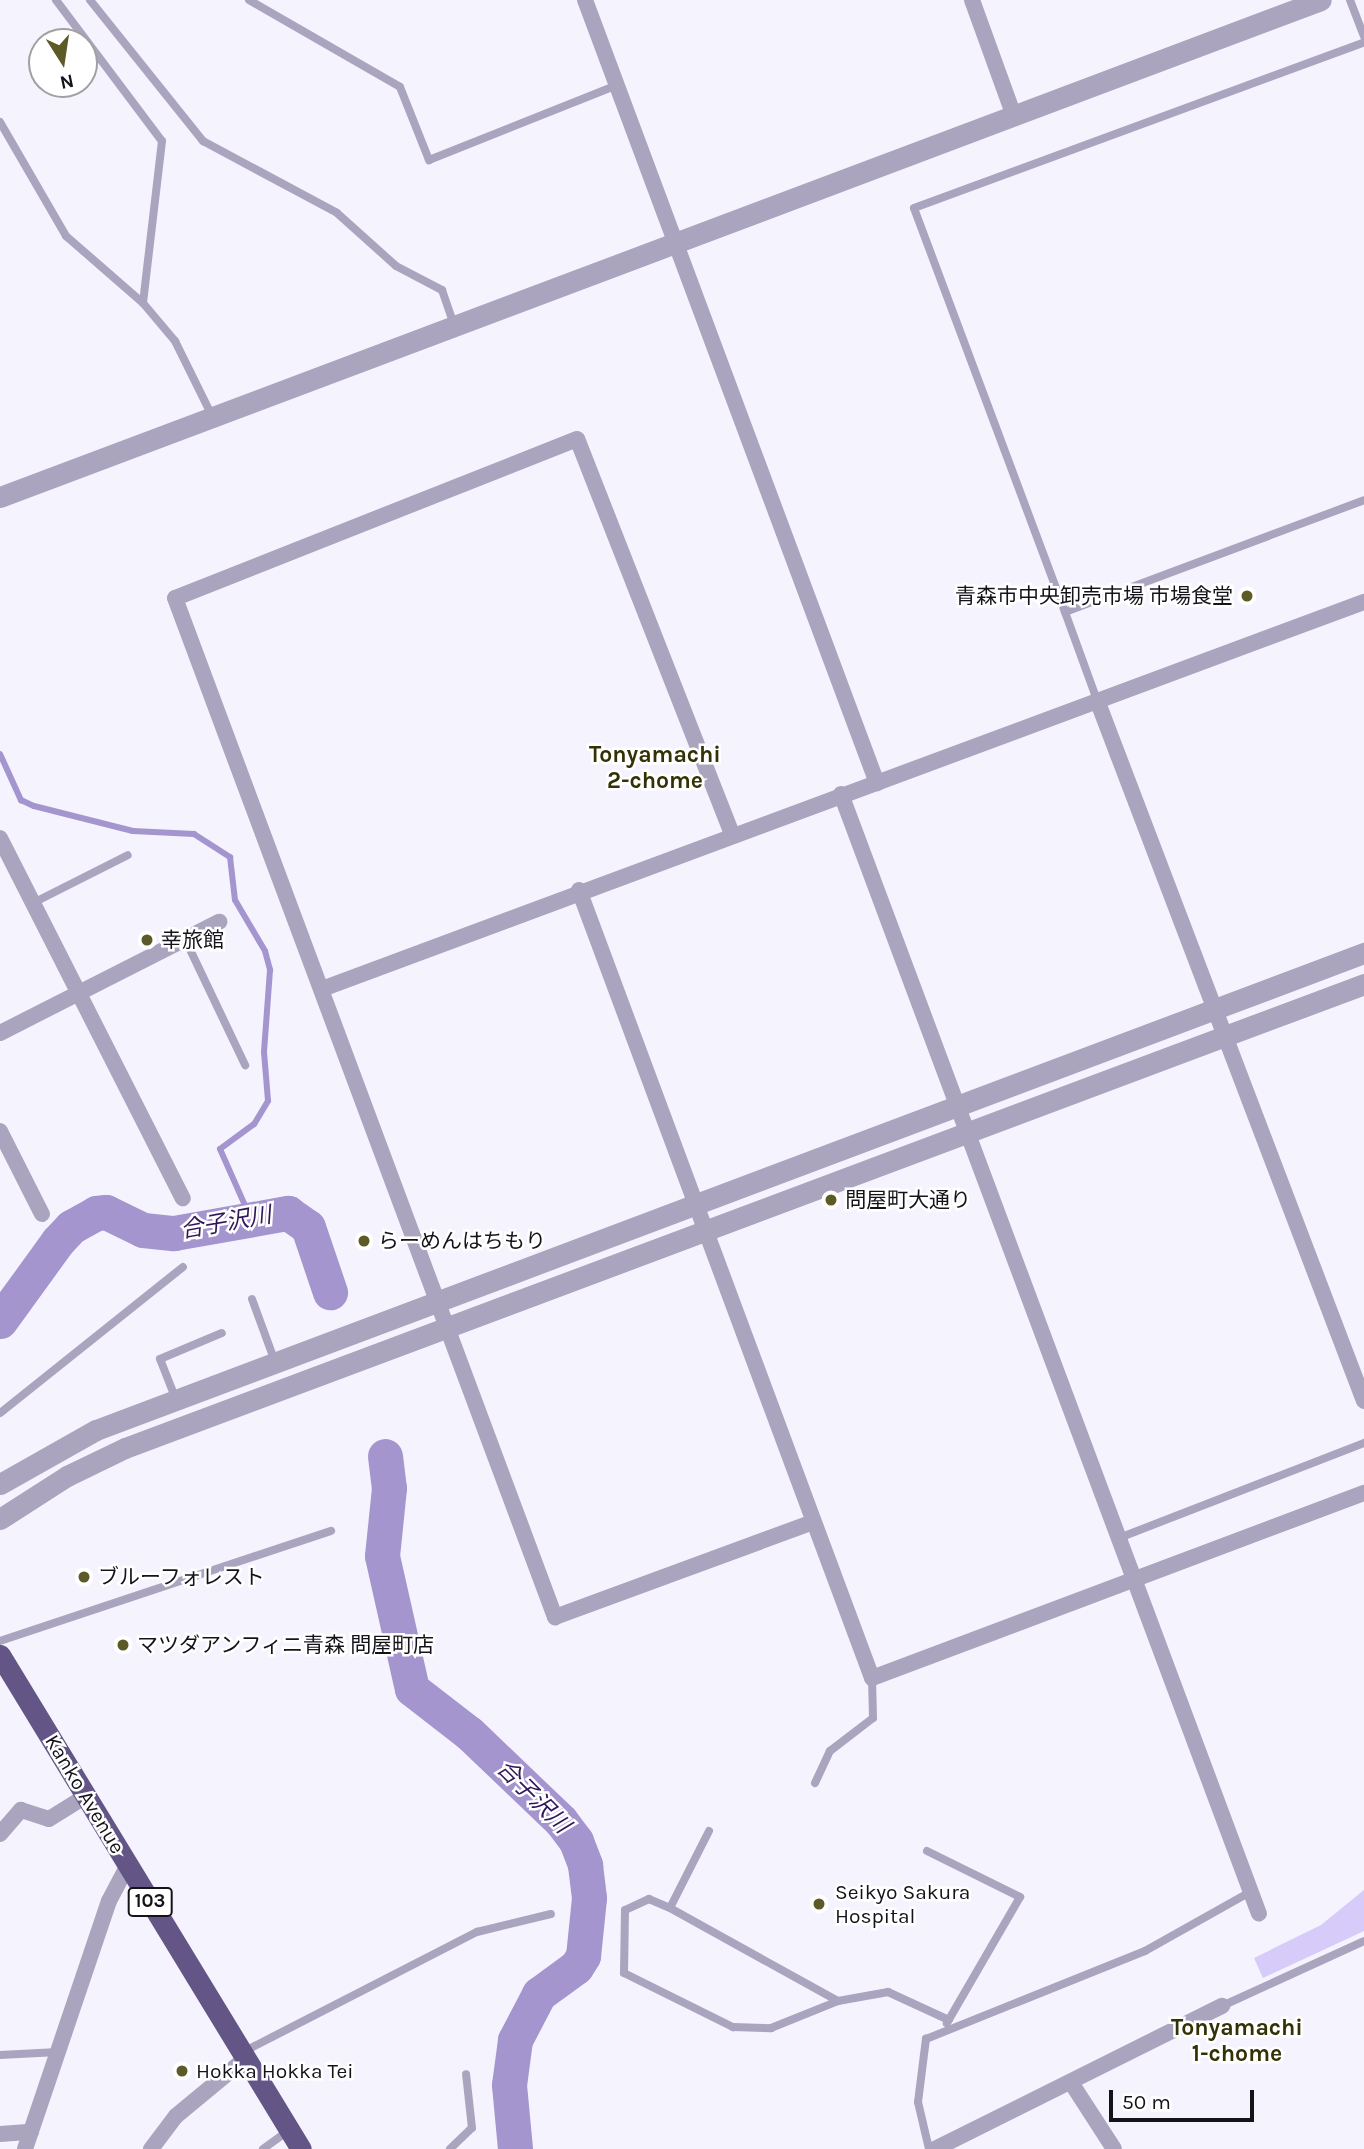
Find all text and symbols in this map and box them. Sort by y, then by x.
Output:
north arrow [28,28,98,98]
text: N [58,69,76,94]
place label: 青森市中央卸売市場 市場食堂 [955,583,1233,609]
marker: 青森市中央卸売市場 市場食堂 [1239,588,1255,604]
district label: Tonyamachi 2-chome [589,741,721,795]
place label: 幸旅館 [161,927,224,953]
marker: 幸旅館 [139,932,155,948]
place label: 問屋町大通り [845,1187,971,1213]
marker: 問屋町大通り [823,1192,839,1208]
water label: 合子沢川 [178,1201,274,1245]
place label: らーめんはちもり [378,1228,546,1254]
marker: らーめんはちもり [356,1233,372,1249]
place label: ブルーフォレスト [98,1564,266,1590]
marker: ブルーフォレスト [76,1569,92,1585]
place label: マツダアンフィニ青森 問屋町店 [137,1632,436,1658]
marker: マツダアンフィニ青森 問屋町店 [115,1637,131,1653]
street label: Kanko Avenue [40,1730,130,1858]
water label: 合子沢川 [491,1755,575,1839]
place label: Seikyo Sakura Hospital [835,1879,970,1929]
road number: 103 [127,1886,173,1918]
marker: Seikyo Sakura Hospital [809,1894,829,1914]
district label: Tonyamachi 1-chome [1171,2014,1303,2068]
place label: Hokka Hokka Tei [196,2058,353,2084]
marker: Hokka Hokka Tei [174,2063,190,2079]
scale bar [1112,2076,1257,2120]
text: 50 m [1122,2090,1171,2114]

